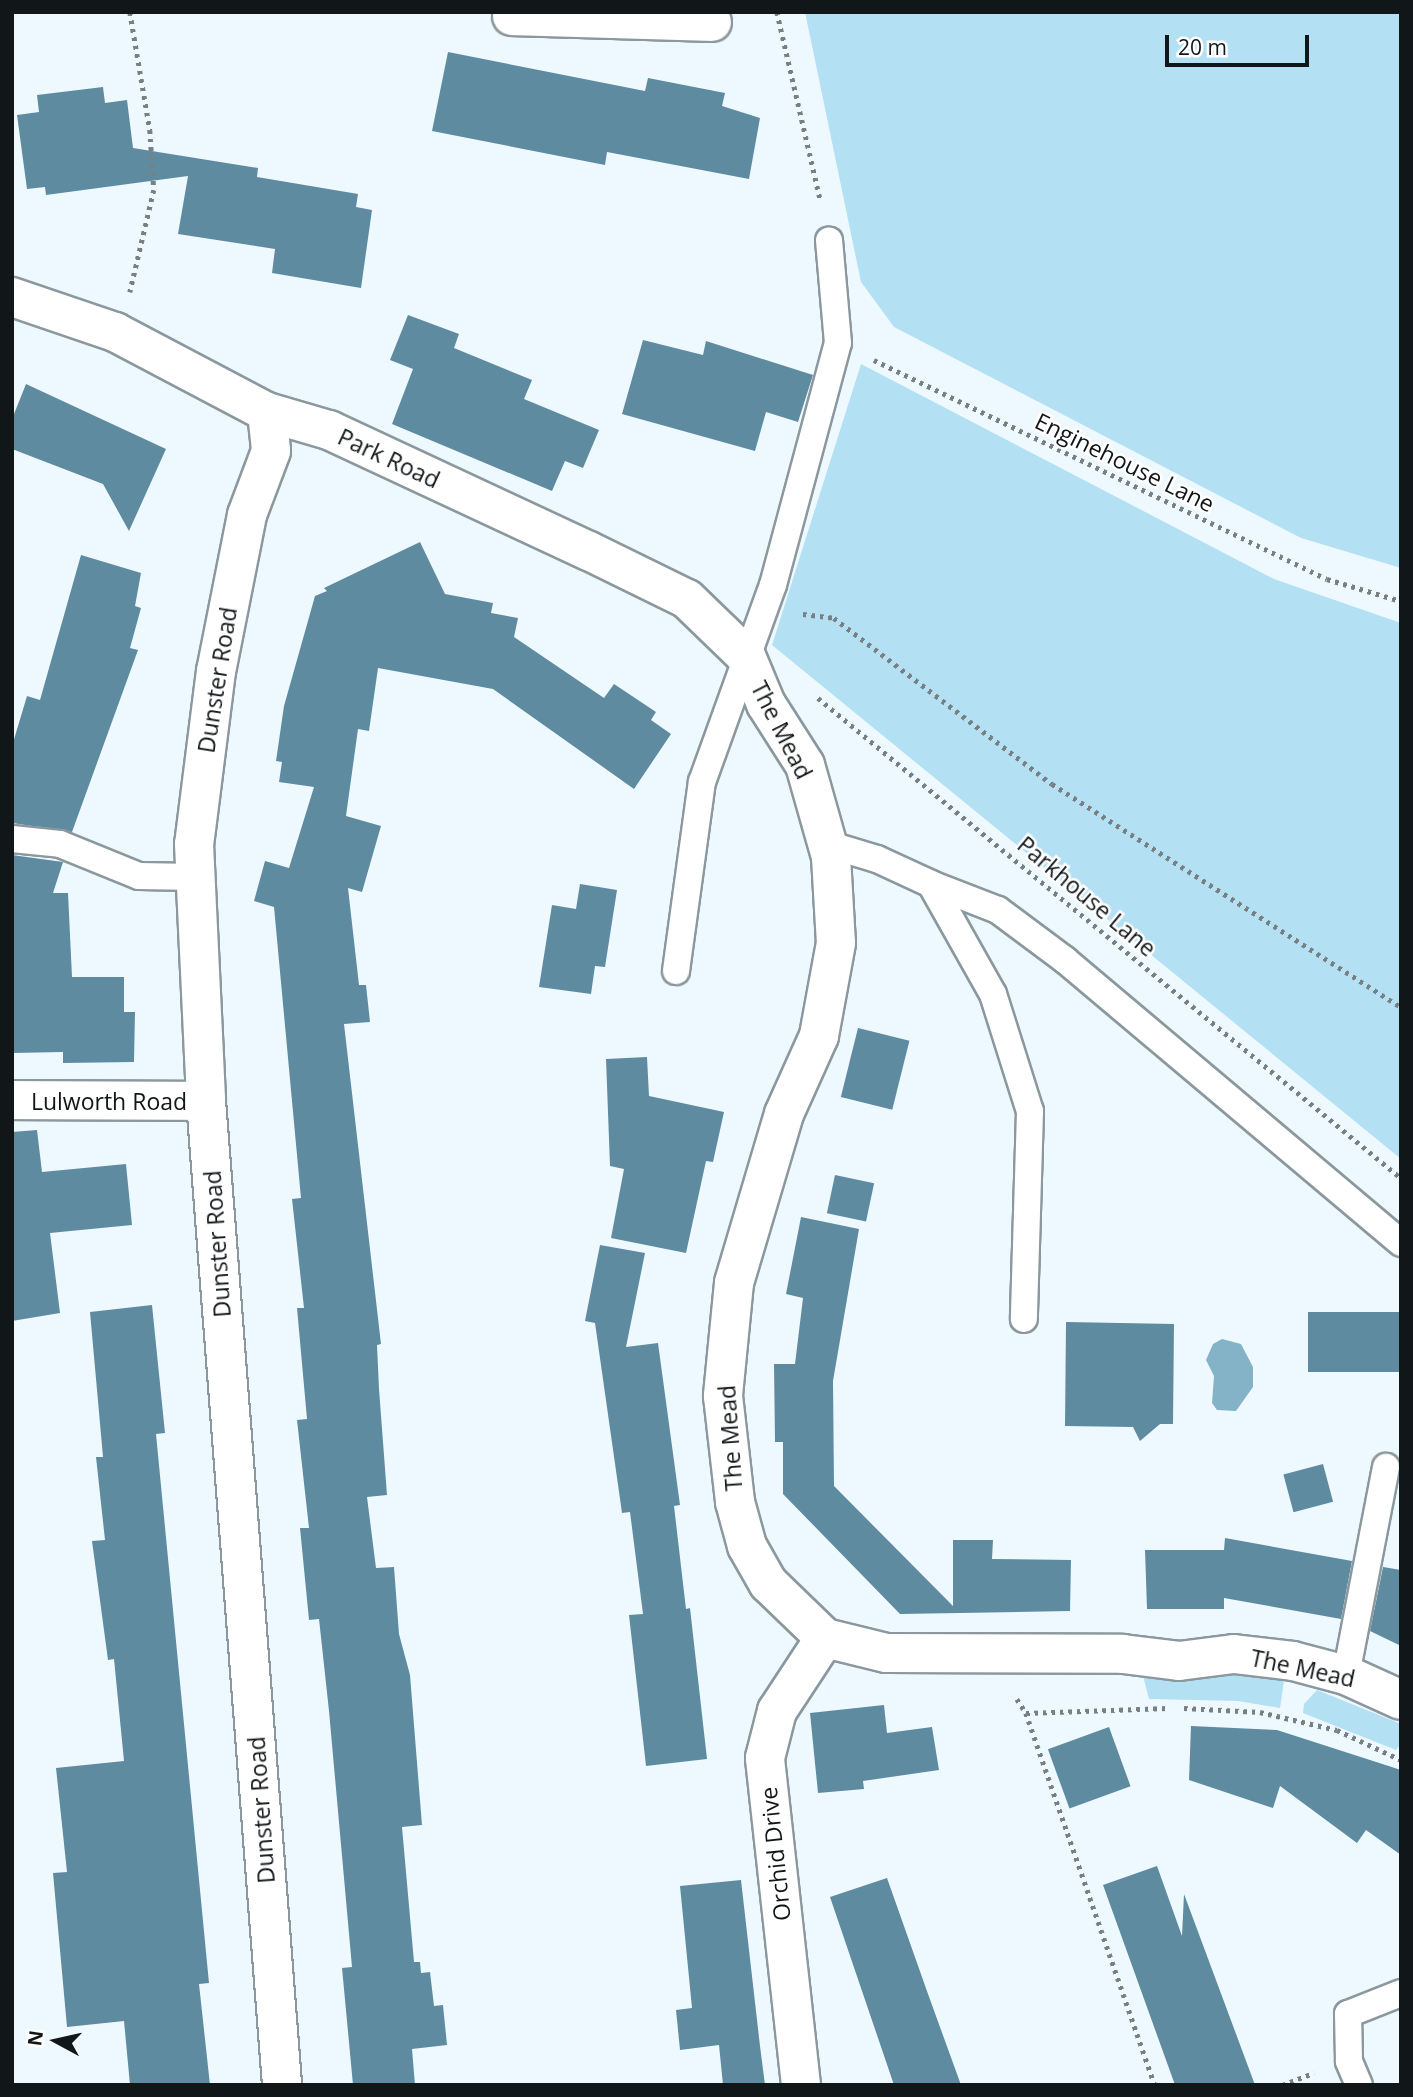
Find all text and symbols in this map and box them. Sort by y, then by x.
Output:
scale bar [1168,21,1312,65]
text: 20 m [1178,33,1227,61]
street label: Enginehouse Lane [1031,407,1219,517]
street label: Park Road [334,422,444,494]
street label: Dunster Road [192,605,242,755]
street label: The Mead [746,676,818,784]
street label: Parkhouse Lane [1012,830,1162,962]
street label: Lulworth Road [31,1087,187,1115]
street label: Dunster Road [198,1170,236,1318]
street label: The Mead [713,1384,747,1492]
street label: The Mead [1248,1643,1358,1693]
street label: Dunster Road [242,1736,280,1884]
street label: Orchid Drive [754,1786,796,1922]
north arrow [21,2006,91,2076]
text: N [21,2029,49,2048]

